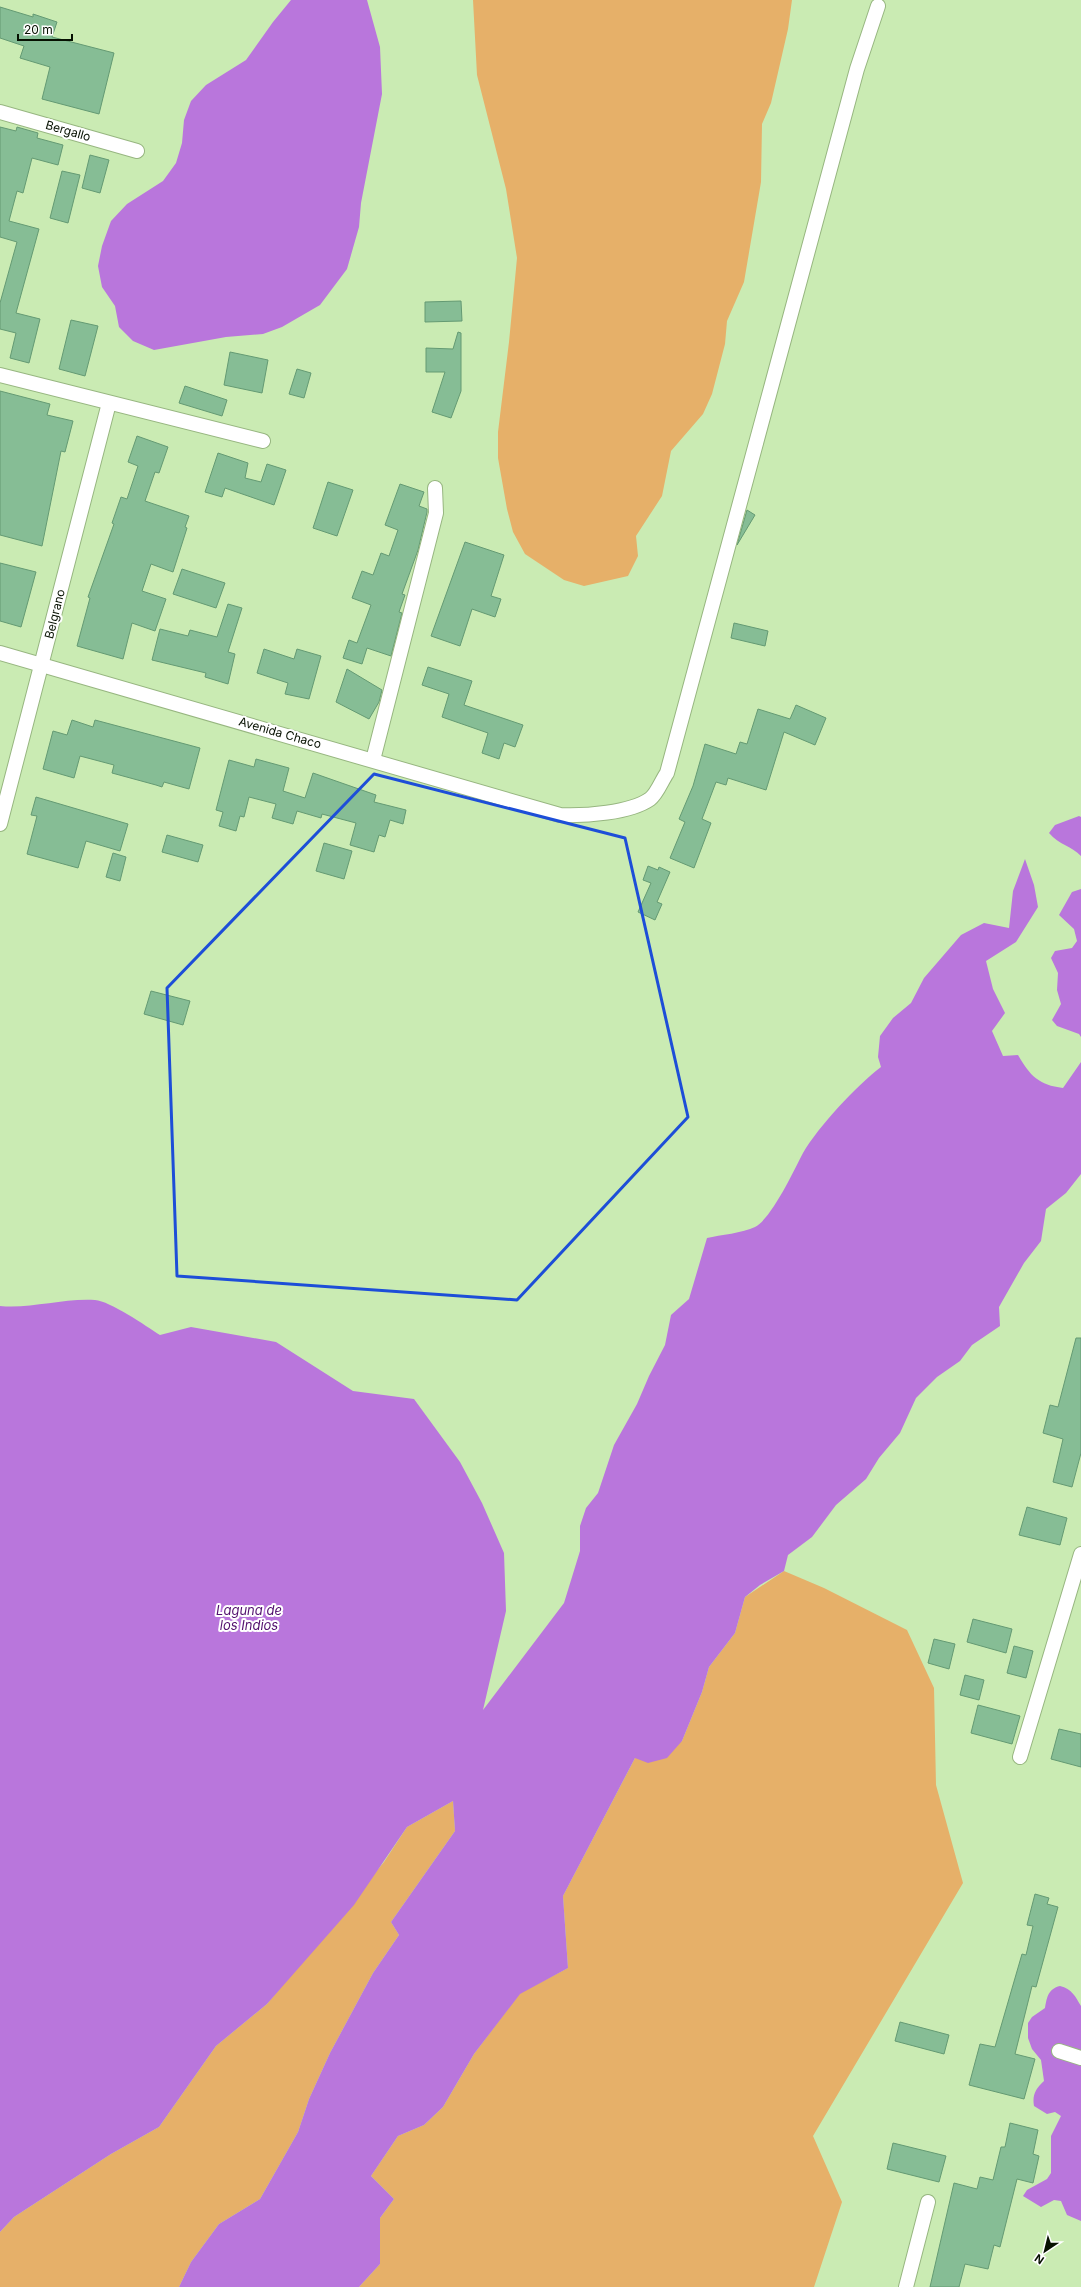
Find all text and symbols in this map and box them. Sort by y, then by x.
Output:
scale bar [18,16,72,42]
text: 20 m [24,22,53,37]
street label: Bergallo [44,117,92,144]
street label: Belgrano [41,587,68,640]
street label: Avenida Chaco [237,714,323,751]
water label: Laguna de los Indios [216,1602,282,1633]
north arrow [1025,2231,1065,2271]
text: N [1032,2251,1047,2267]

